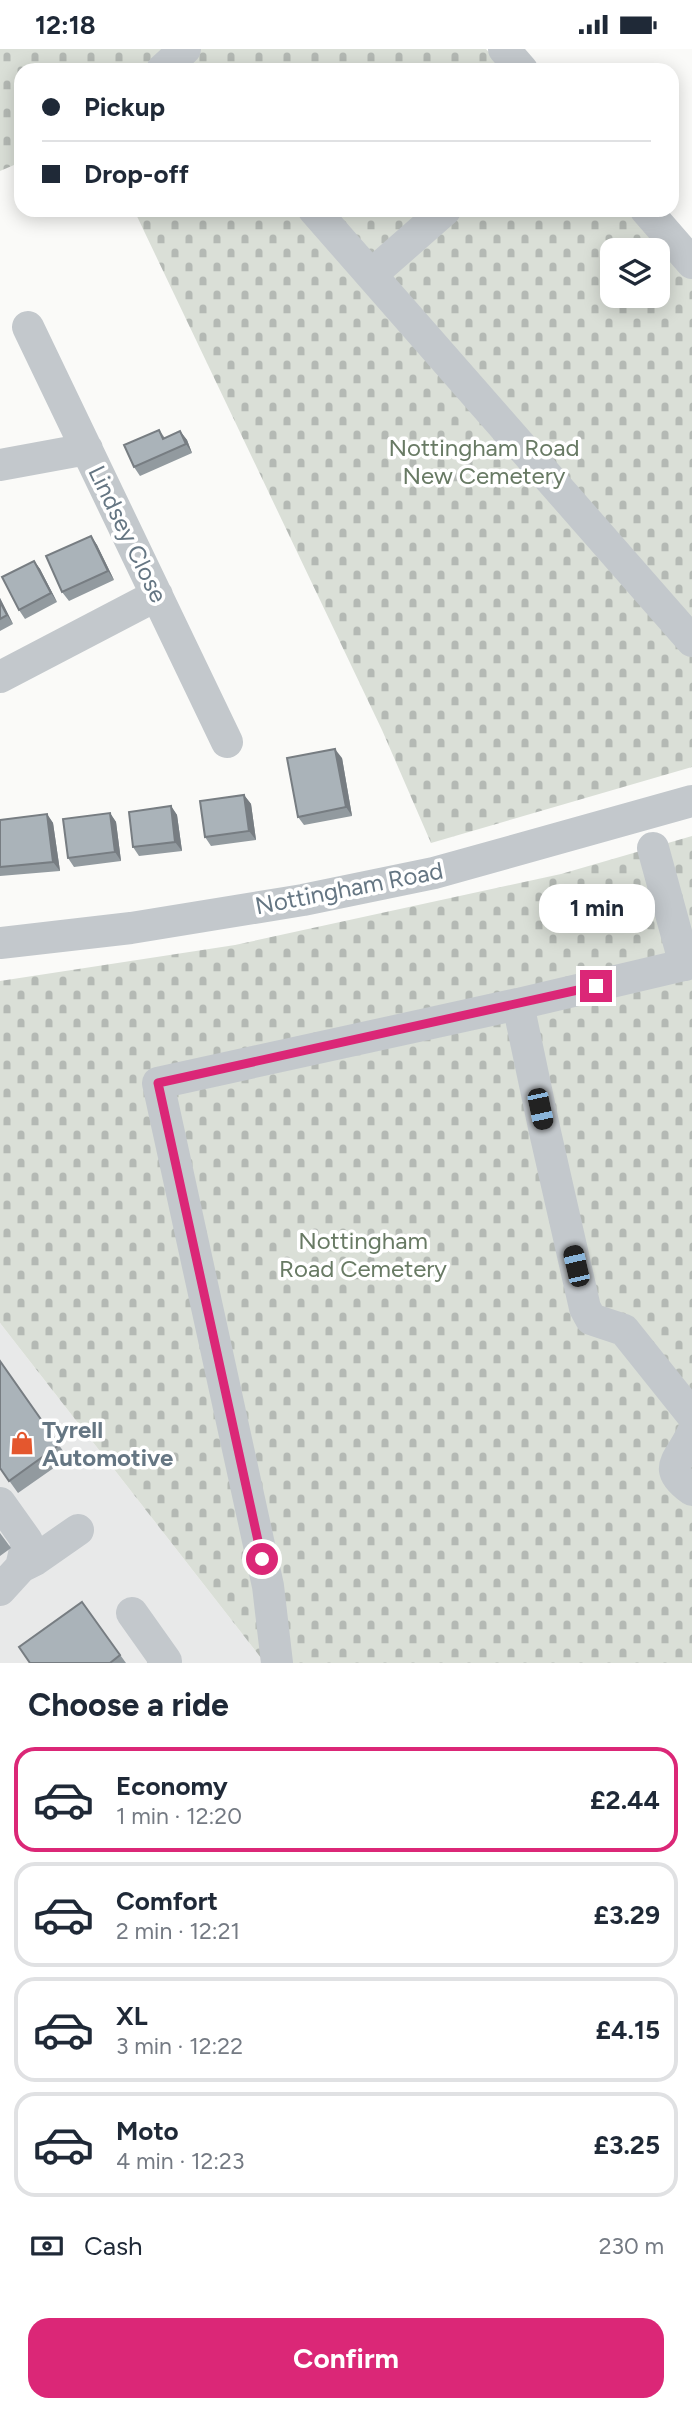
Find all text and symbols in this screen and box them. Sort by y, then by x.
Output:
text: 12:18 [35,9,96,41]
text: Pickup [84,91,165,123]
text: Drop-off [84,158,189,190]
map controls [600,238,670,308]
button: layers [600,238,670,308]
park label: Nottingham Road New Cemetery [389,433,579,490]
street label: Lindsey Close [82,461,174,607]
street label: Nottingham Road [253,856,445,920]
callout: 1 min [538,885,654,933]
text: 1 min [570,894,624,922]
route end [580,970,612,1002]
car [526,1086,555,1132]
park label: Nottingham Road Cemetery [279,1226,447,1283]
car [562,1243,591,1289]
place label: Tyrell Automotive [42,1415,173,1472]
shop icon: Tyrell Automotive [8,1429,36,1457]
route start [246,1543,278,1575]
text: Choose a ride [28,1686,229,1724]
icon: car [32,1768,95,1831]
text: Economy [116,1770,228,1802]
text: £2.44 [590,1784,660,1816]
text: 1 min · 12:20 [116,1802,242,1830]
icon: car [32,1883,95,1946]
text: Comfort [116,1885,218,1917]
text: £3.29 [593,1899,660,1931]
text: 2 min · 12:21 [116,1917,240,1945]
icon: car [32,1998,95,2061]
text: XL [116,2000,148,2032]
text: £4.15 [596,2014,660,2046]
text: 3 min · 12:22 [116,2032,243,2060]
icon: car [32,2113,95,2176]
text: Moto [116,2115,179,2147]
text: £3.25 [593,2129,660,2161]
text: 4 min · 12:23 [116,2147,244,2175]
icon: cash [28,2227,66,2265]
text: Cash [84,2230,143,2262]
text: 230 m [599,2232,664,2260]
button: Confirm [28,2318,664,2398]

